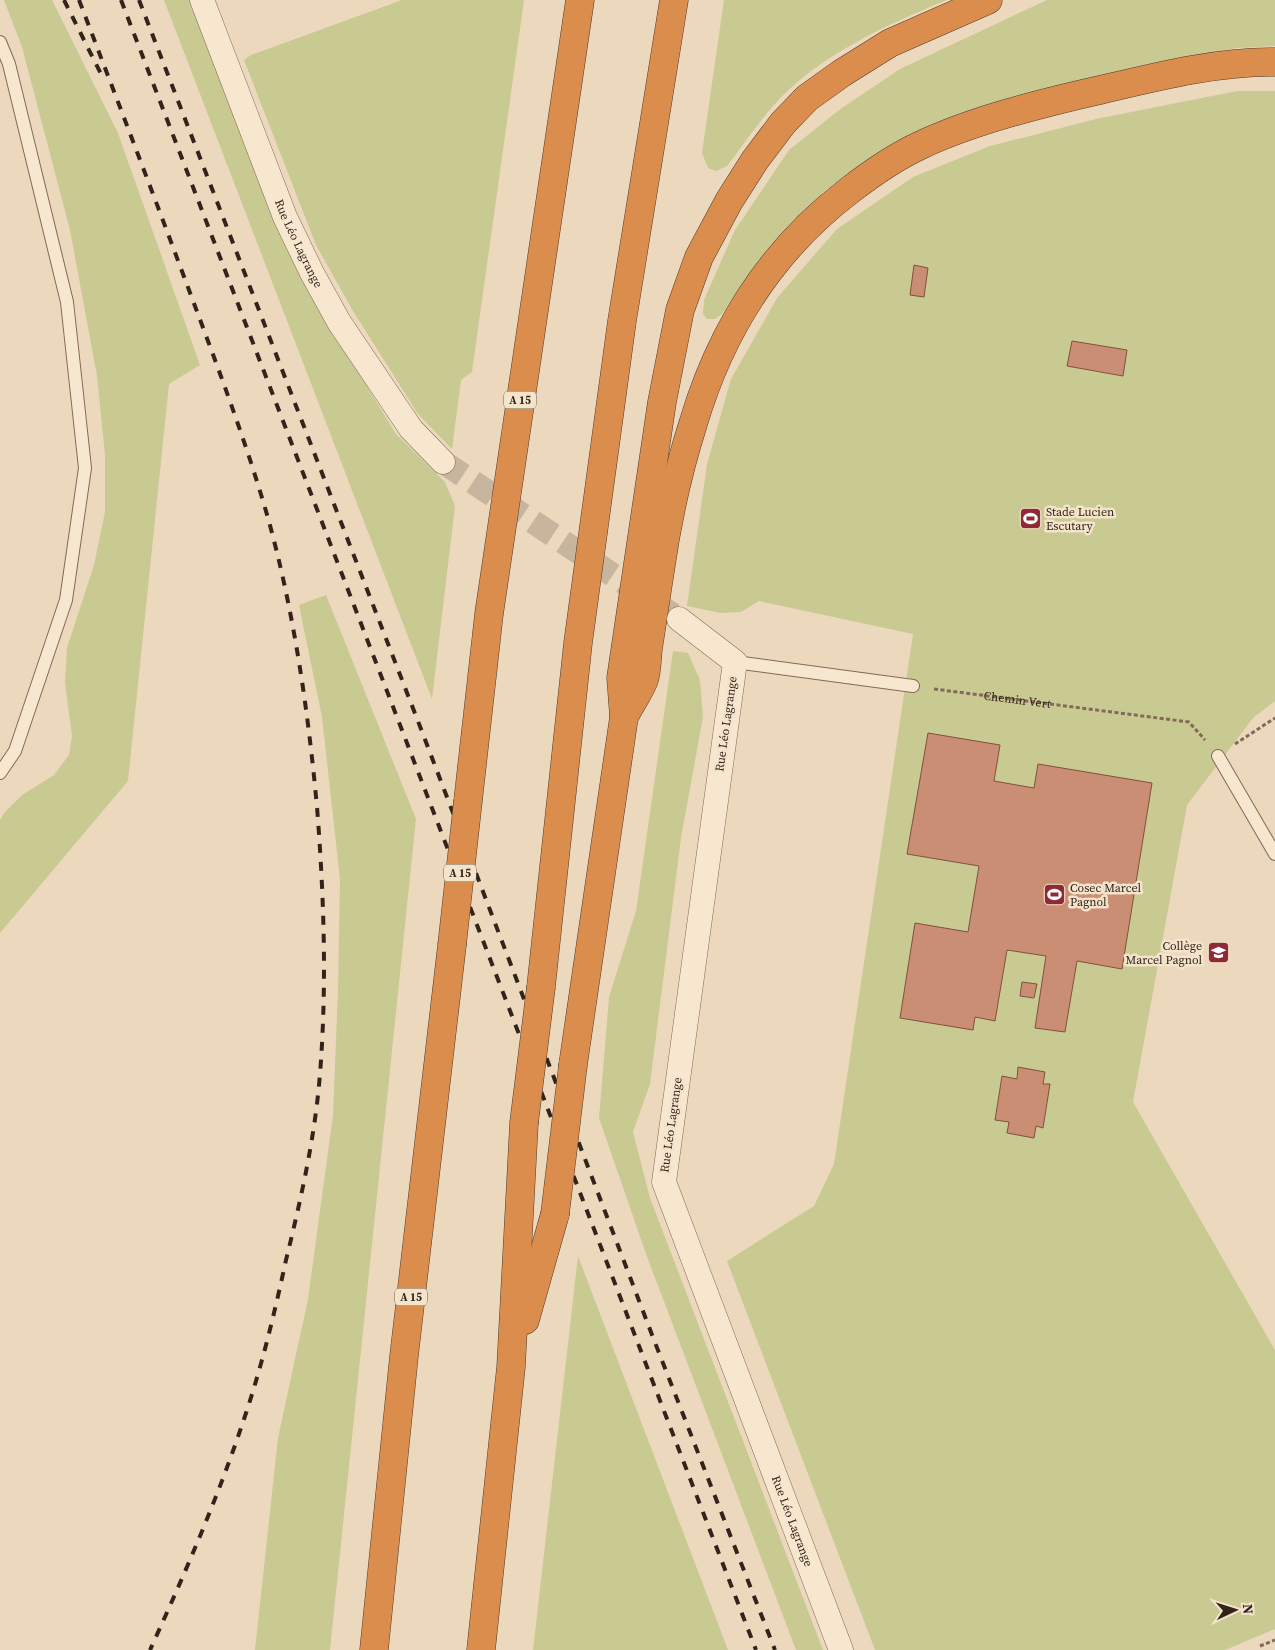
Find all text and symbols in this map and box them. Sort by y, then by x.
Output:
street label: Rue Léo Lagrange [271,197,327,290]
road number: A 15 [504,392,536,408]
place label: Stade Lucien Escutary [1046,504,1114,534]
sports icon: Stade Lucien Escutary [1018,507,1042,531]
street label: Rue Léo Lagrange [711,675,741,773]
street label: Chemin Vert [983,688,1052,712]
road number: A 15 [444,864,476,881]
place label: Cosec Marcel Pagnol [1070,880,1142,910]
sports icon: Cosec Marcel Pagnol [1042,883,1066,907]
place label: Collège Marcel Pagnol [1126,938,1202,968]
school or university icon: Collège Marcel Pagnol [1206,941,1230,965]
street label: Rue Léo Lagrange [656,1076,686,1174]
road number: A 15 [395,1288,427,1305]
street label: Rue Léo Lagrange [768,1473,817,1569]
north arrow [1210,1585,1260,1635]
text: N [1238,1603,1258,1615]

